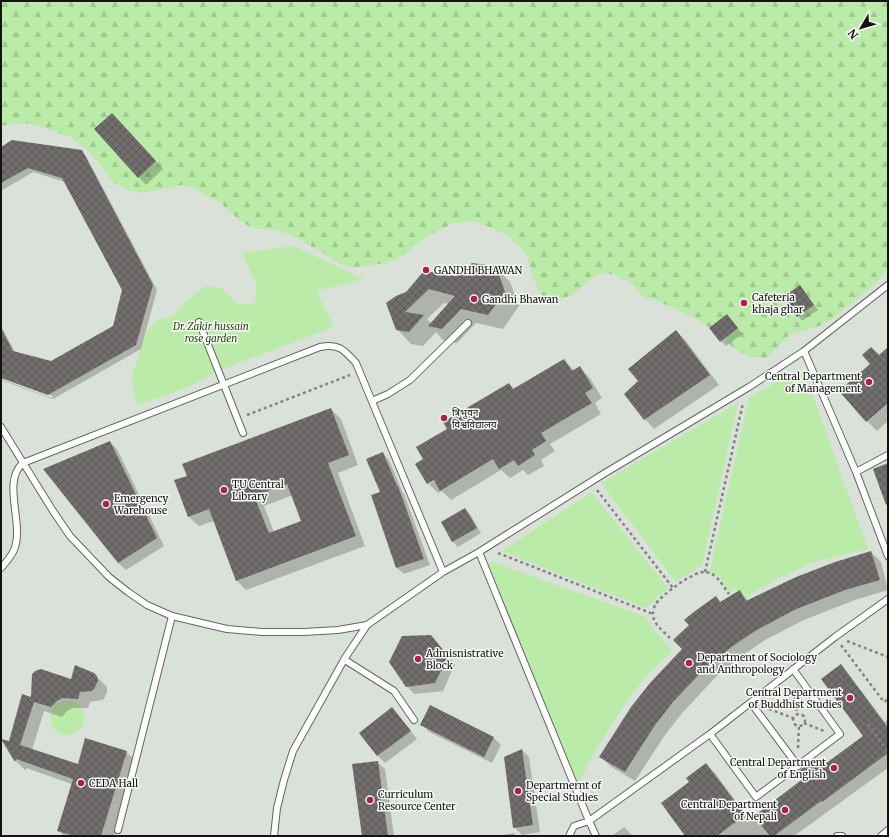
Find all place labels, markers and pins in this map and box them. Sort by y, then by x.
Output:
place label: GANDHI BHAWAN [434,264,523,277]
marker: GANDHI BHAWAN [421,265,431,275]
place label: Cafeteria khaja ghar [752,291,804,316]
place label: Gandhi Bhawan [482,293,559,306]
marker: Gandhi Bhawan [469,294,479,304]
marker: Cafeteria khaja ghar [739,298,749,308]
place label: Central Department of Management [765,370,861,395]
marker: Central Department of Management [864,377,874,387]
place label: त्रिभुवन विश्वविद्यालय [452,406,497,431]
marker: त्रिभुवन विश्वविद्यालय [439,413,449,423]
place label: TU Central Library [232,478,284,503]
marker: TU Central Library [219,485,229,495]
place label: Emergency Warehouse [113,492,169,517]
marker: Emergency Warehouse [101,499,111,509]
place label: Admisnistrative Block [425,647,503,672]
place label: Department of Sociology and Anthropology [697,651,817,676]
marker: Admisnistrative Block [413,654,423,664]
marker: Department of Sociology and Anthropology [684,658,694,668]
place label: Central Department of Buddhist Studies [746,686,842,711]
marker: Central Department of Buddhist Studies [845,693,855,703]
place label: Central Department of English [730,756,826,781]
marker: Central Department of English [829,763,839,773]
place label: CEDA Hall [89,777,138,790]
marker: CEDA Hall [76,778,86,788]
place label: Departmernt of Special Studies [526,779,602,804]
marker: Departmernt of Special Studies [513,786,523,796]
place label: Curriculum Resource Center [378,788,456,813]
marker: Curriculum Resource Center [365,795,375,805]
place label: Central Department of Nepali [681,798,777,823]
marker: Central Department of Nepali [780,805,790,815]

